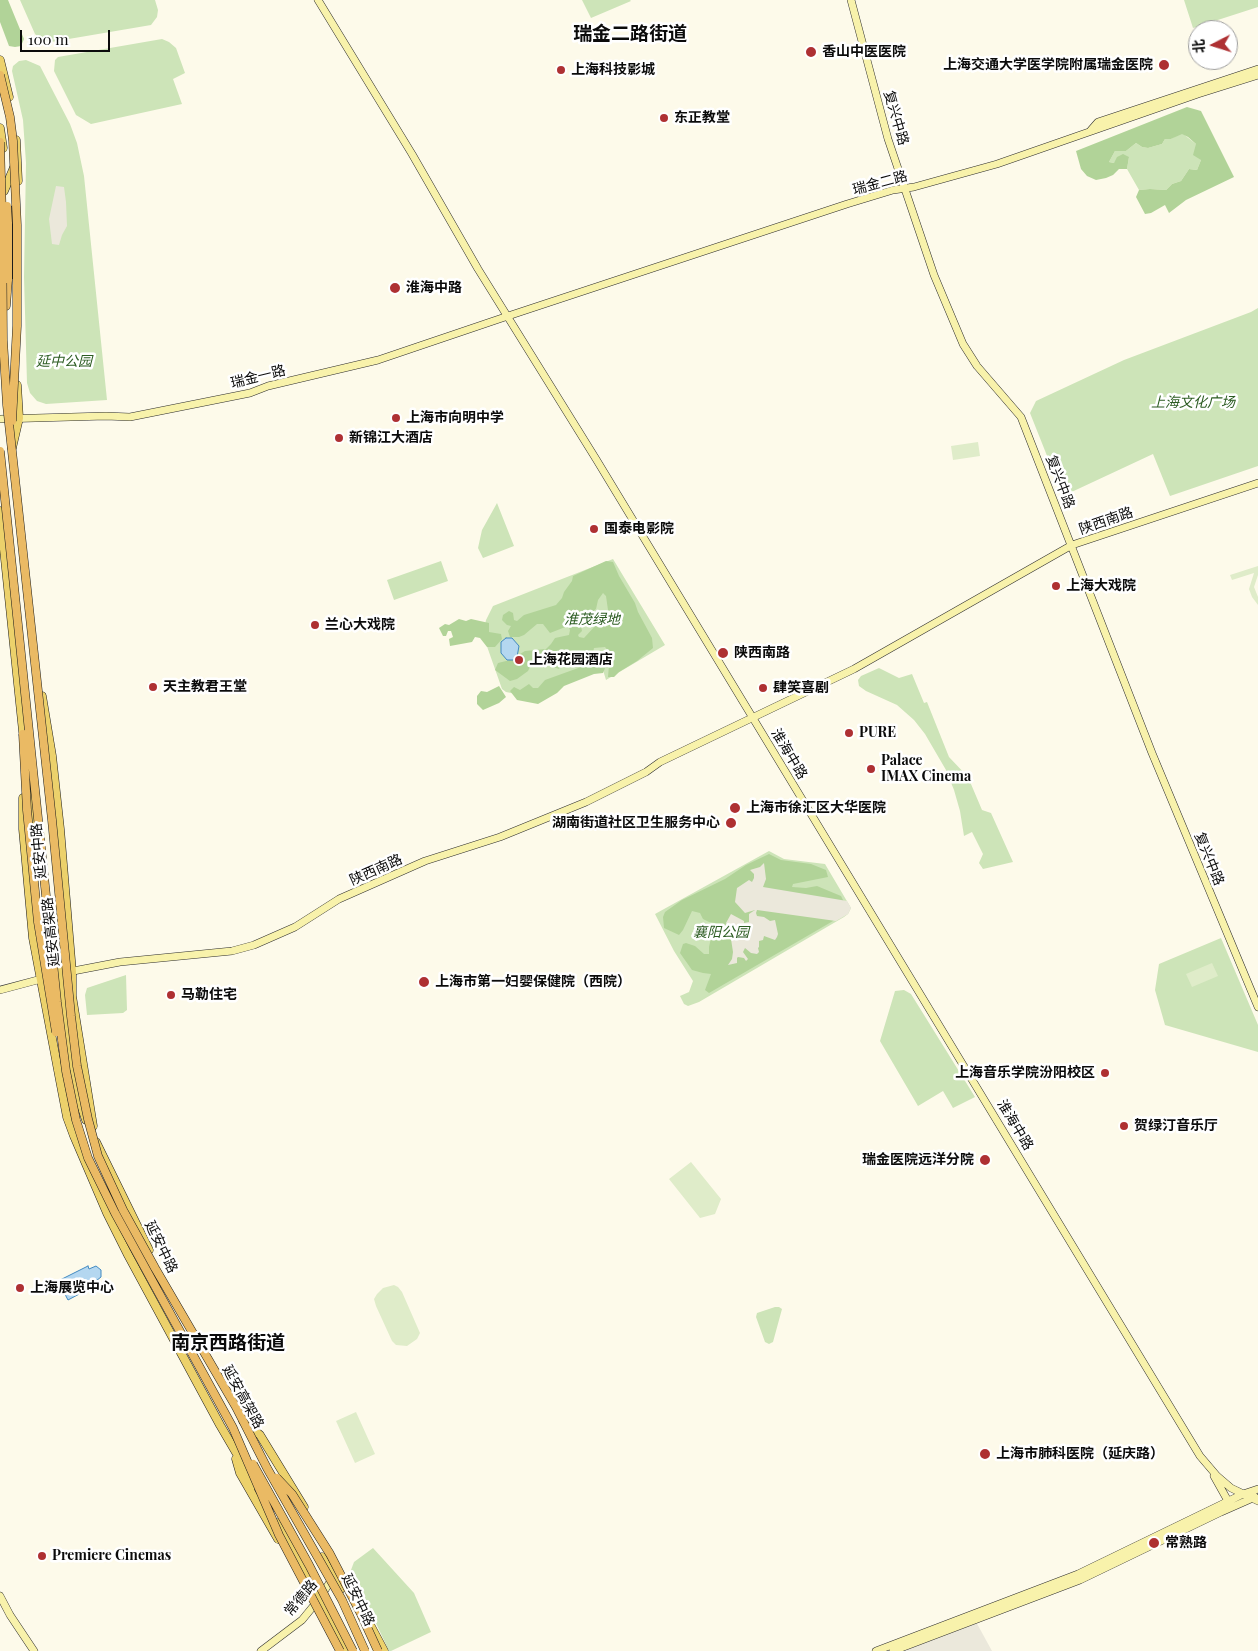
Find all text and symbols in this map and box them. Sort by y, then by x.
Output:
scale bar [22,20,112,52]
north arrow [1188,20,1238,70]
district label: 瑞金二路街道 [573,23,687,45]
text: 100 m [28,29,69,49]
text: 北 [1188,38,1209,54]
place label: 香山中医医院 [822,44,906,60]
marker: 香山中医医院 [804,45,818,59]
place label: 上海交通大学医学院附属瑞金医院 [943,57,1153,73]
marker: 上海交通大学医学院附属瑞金医院 [1157,58,1171,72]
place label: 上海科技影城 [571,62,655,78]
marker: 上海科技影城 [555,64,567,76]
street label: 复兴中路 [880,89,912,147]
place label: 东正教堂 [674,110,730,126]
marker: 东正教堂 [658,112,670,124]
street label: 瑞金二路 [851,168,909,198]
place label: 淮海中路 [406,280,462,296]
marker: 淮海中路 [388,281,402,295]
park label: 延中公园 [36,354,92,370]
street label: 瑞金一路 [229,362,287,392]
park label: 上海文化广场 [1151,395,1235,411]
place label: 上海市向明中学 [406,410,504,426]
marker: 上海市向明中学 [390,412,402,424]
place label: 新锦江大酒店 [349,430,433,446]
marker: 新锦江大酒店 [333,432,345,444]
street label: 复兴中路 [1042,453,1078,511]
street label: 陕西南路 [1077,504,1135,538]
place label: 国泰电影院 [604,521,674,537]
marker: 国泰电影院 [588,523,600,535]
place label: 上海大戏院 [1066,578,1136,594]
marker: 上海大戏院 [1050,580,1062,592]
park label: 淮茂绿地 [564,612,620,628]
place label: 兰心大戏院 [325,617,395,633]
marker: 兰心大戏院 [309,619,321,631]
place label: 陕西南路 [734,645,790,661]
marker: 陕西南路 [716,646,730,660]
place label: 上海花园酒店 [529,652,613,668]
marker: 上海花园酒店 [513,654,525,666]
place label: 天主教君王堂 [163,679,247,695]
place label: 肆笑喜剧 [773,680,829,696]
marker: 天主教君王堂 [147,681,159,693]
marker: 肆笑喜剧 [757,682,769,694]
place label: PURE [859,725,896,741]
street label: 淮海中路 [767,726,811,782]
marker: PURE [843,727,855,739]
place label: Palace IMAX Cinema [881,753,971,786]
marker: Palace IMAX Cinema [865,763,877,775]
place label: 上海市徐汇区大华医院 [746,800,886,816]
marker: 上海市徐汇区大华医院 [728,801,742,815]
place label: 湖南街道社区卫生服务中心 [552,815,720,831]
marker: 湖南街道社区卫生服务中心 [724,816,738,830]
street label: 延安中路 [28,822,50,880]
street label: 复兴中路 [1191,830,1227,888]
street label: 陕西南路 [347,851,405,889]
street label: 延安高架路 [39,896,63,968]
park label: 襄阳公园 [693,925,749,941]
place label: 上海市第一妇婴保健院（西院） [435,974,631,990]
marker: 上海市第一妇婴保健院（西院） [417,975,431,989]
place label: 马勒住宅 [181,987,237,1003]
marker: 马勒住宅 [165,989,177,1001]
place label: 上海音乐学院汾阳校区 [955,1065,1095,1081]
marker: 上海音乐学院汾阳校区 [1099,1067,1111,1079]
street label: 淮海中路 [993,1097,1037,1153]
place label: 贺绿汀音乐厅 [1134,1118,1218,1134]
marker: 贺绿汀音乐厅 [1118,1120,1130,1132]
place label: 瑞金医院远洋分院 [862,1152,974,1168]
marker: 瑞金医院远洋分院 [978,1153,992,1167]
street label: 延安中路 [141,1218,181,1276]
place label: 上海展览中心 [30,1280,114,1296]
marker: 上海展览中心 [14,1282,26,1294]
district label: 南京西路街道 [171,1332,285,1354]
street label: 延安高架路 [219,1362,267,1432]
place label: 上海市肺科医院（延庆路） [996,1446,1164,1462]
marker: 上海市肺科医院（延庆路） [978,1447,992,1461]
place label: 常熟路 [1165,1535,1207,1551]
marker: 常熟路 [1147,1536,1161,1550]
place label: Premiere Cinemas [52,1548,171,1564]
marker: Premiere Cinemas [36,1550,48,1562]
street label: 延安中路 [338,1571,378,1629]
street label: 常德路 [281,1577,321,1619]

